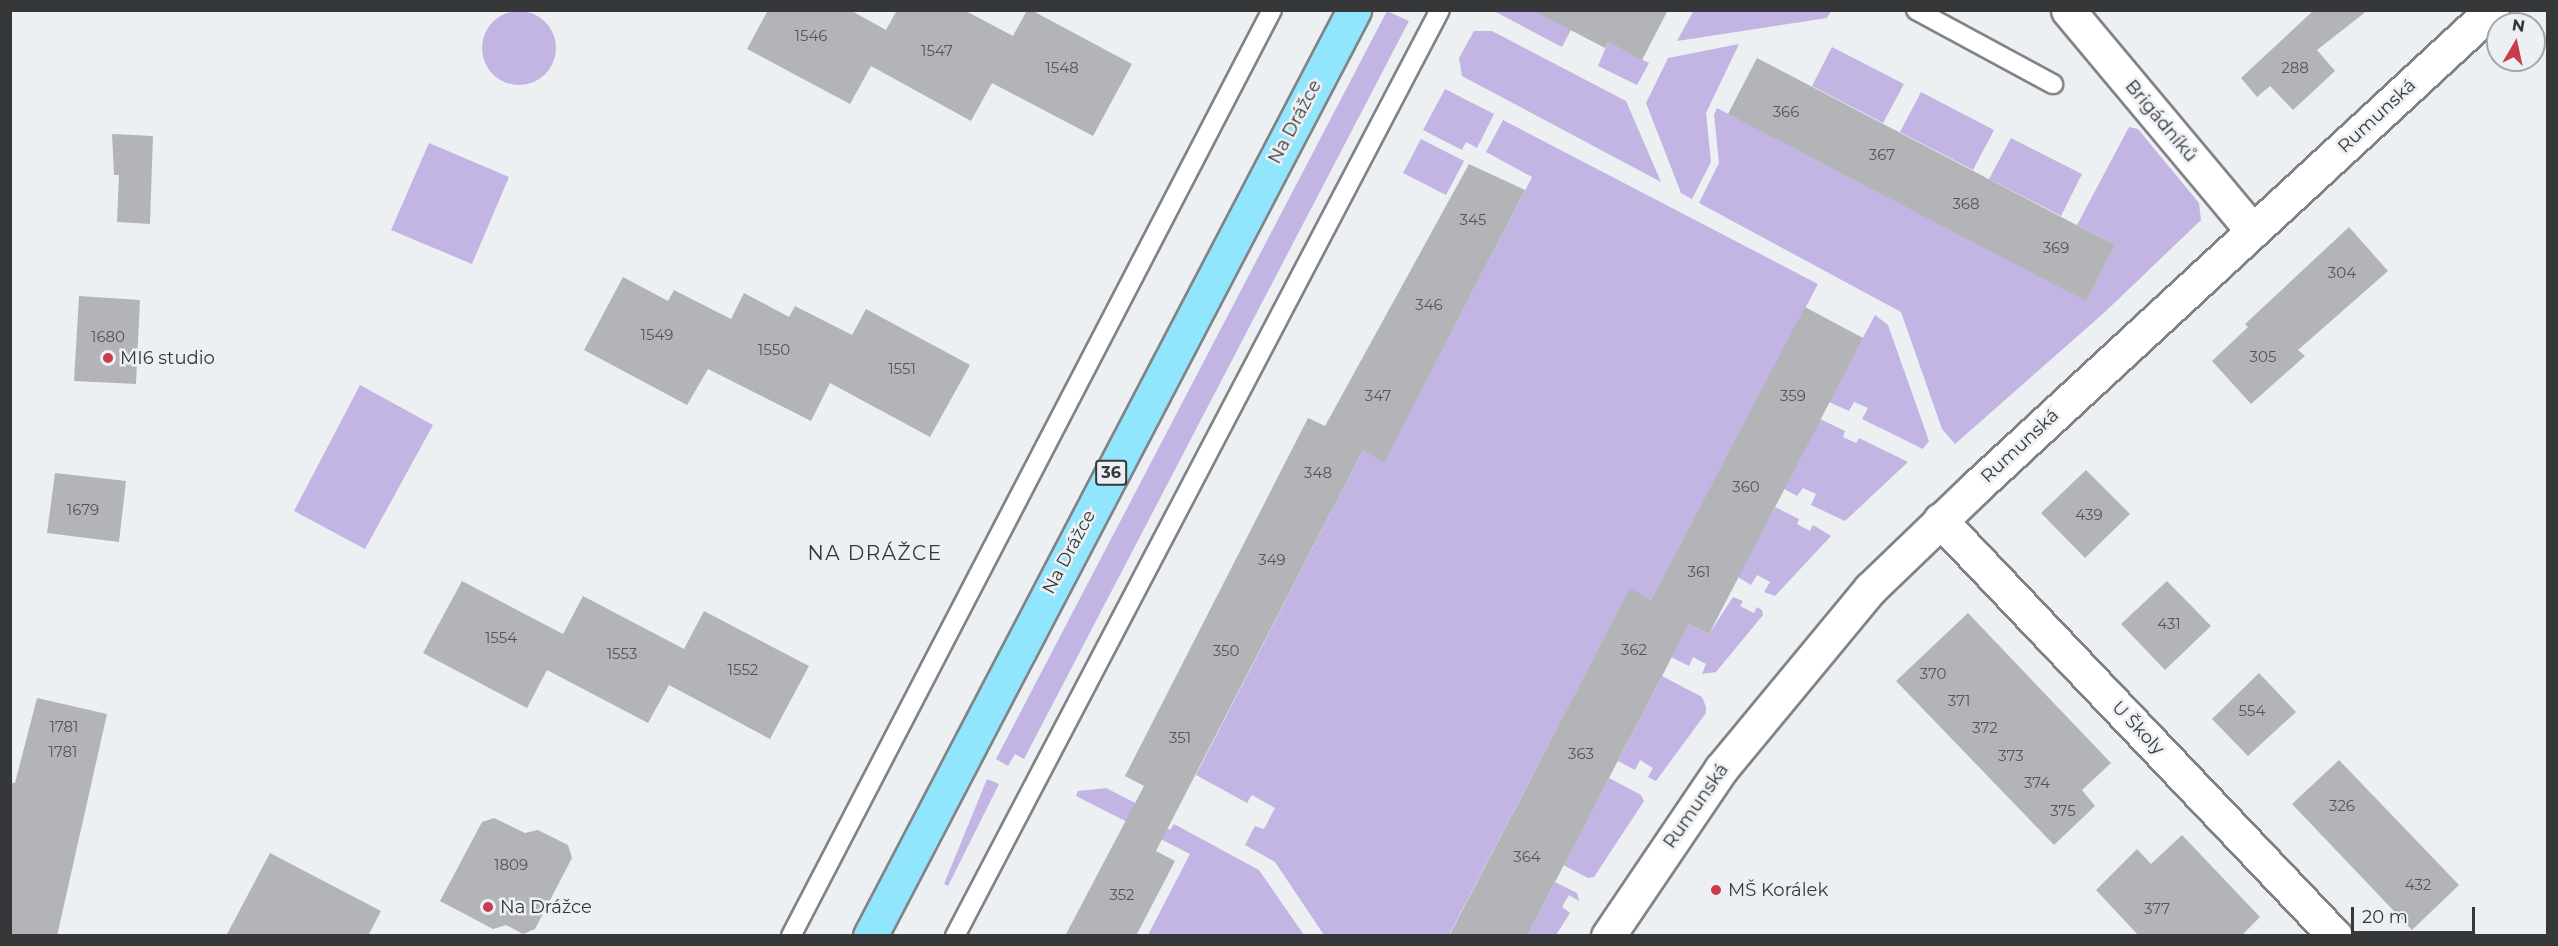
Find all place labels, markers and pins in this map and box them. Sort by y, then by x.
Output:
place label: MI6 studio [120,347,215,369]
marker: MI6 studio [101,351,115,365]
place label: MŠ Korálek [1728,879,1828,901]
marker: MŠ Korálek [1709,883,1723,897]
place label: Na Drážce [500,896,592,918]
marker: Na Drážce [481,900,495,914]

